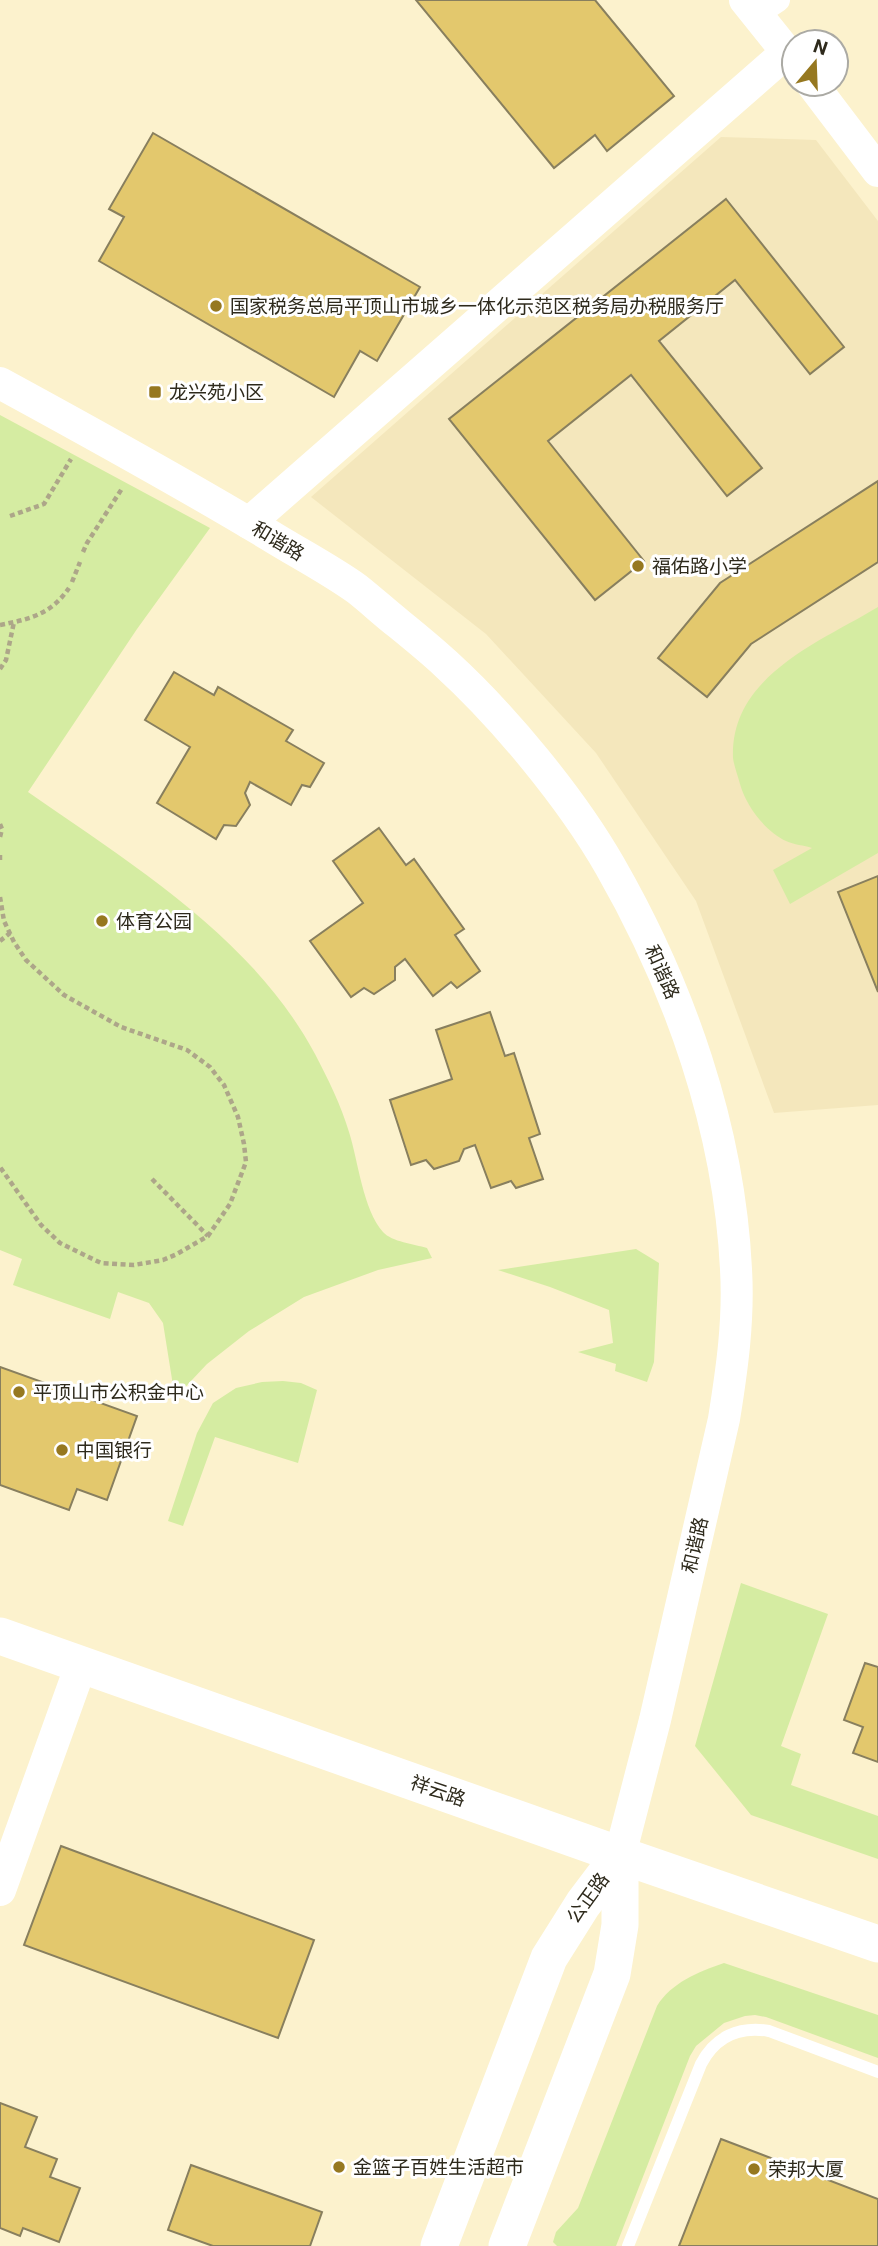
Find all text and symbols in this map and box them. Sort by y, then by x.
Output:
north arrow [780,28,850,98]
text: N [810,34,830,60]
place label: 国家税务总局平顶山市城乡一体化示范区税务局办税服务厅 [230,295,724,318]
marker: 国家税务总局平顶山市城乡一体化示范区税务局办税服务厅 [208,298,224,314]
place label: 龙兴苑小区 [169,381,264,404]
marker: 龙兴苑小区 [147,384,163,400]
street label: 和谐路 [248,516,308,566]
place label: 福佑路小学 [652,555,747,578]
marker: 福佑路小学 [630,558,646,574]
place label: 体育公园 [116,910,192,933]
marker: 体育公园 [94,913,110,929]
street label: 和谐路 [640,941,684,1003]
place label: 平顶山市公积金中心 [33,1381,204,1404]
marker: 平顶山市公积金中心 [11,1384,27,1400]
place label: 中国银行 [76,1439,152,1462]
marker: 中国银行 [54,1442,70,1458]
street label: 和谐路 [677,1515,713,1575]
street label: 祥云路 [407,1771,469,1811]
street label: 公正路 [562,1868,614,1928]
place label: 金篮子百姓生活超市 [353,2156,524,2179]
place label: 荣邦大厦 [768,2158,844,2181]
marker: 金篮子百姓生活超市 [331,2159,347,2175]
marker: 荣邦大厦 [746,2161,762,2177]

